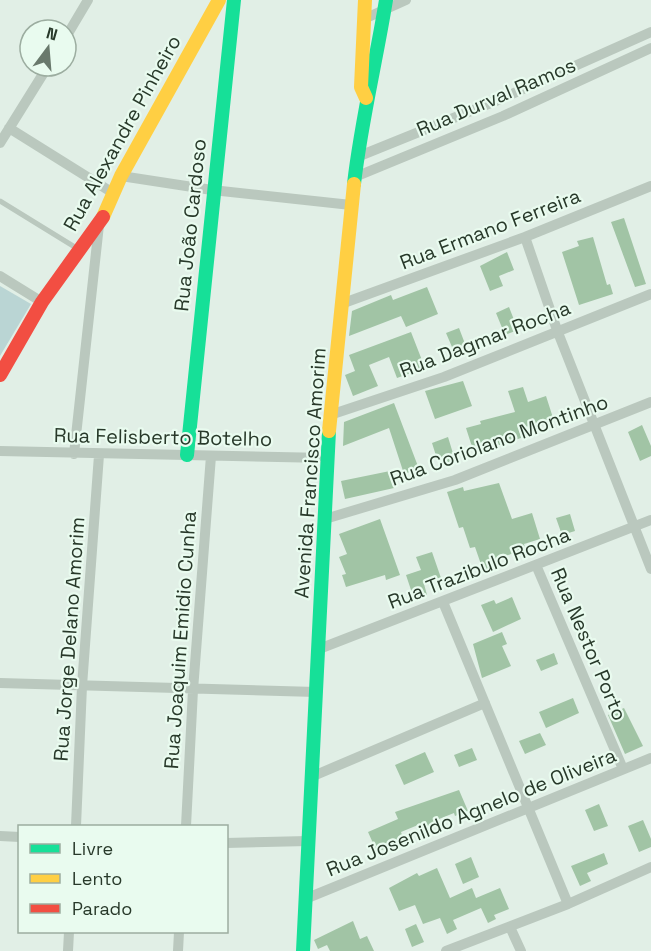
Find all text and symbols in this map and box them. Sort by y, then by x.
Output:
north arrow [18,18,78,78]
text: N [44,22,60,46]
street label: Rua Alexandre Pinheiro [57,30,187,236]
street label: Rua Durval Ramos [412,52,580,142]
street label: Rua João Cardoso [168,137,212,313]
street label: Rua Ermano Ferreira [396,183,584,275]
street label: Rua Dagmar Rocha [396,294,574,384]
street label: Avenida Francisco Amorim [288,347,332,599]
street label: Rua Coriolano Montinho [386,388,612,492]
street label: Rua Felisberto Botelho [54,422,272,452]
street label: Rua Joaquim Emidio Cunha [158,510,202,770]
street label: Rua Jorge Delano Amorim [47,516,91,762]
street label: Rua Trazibulo Rocha [384,521,574,615]
street label: Rua Nestor Porto [545,564,633,724]
street label: Rua Josenildo Agnelo de Oliveira [322,742,620,882]
legend [18,825,228,933]
text: Livre [72,837,113,860]
text: Lento [72,867,122,890]
text: Parado [72,897,132,920]

